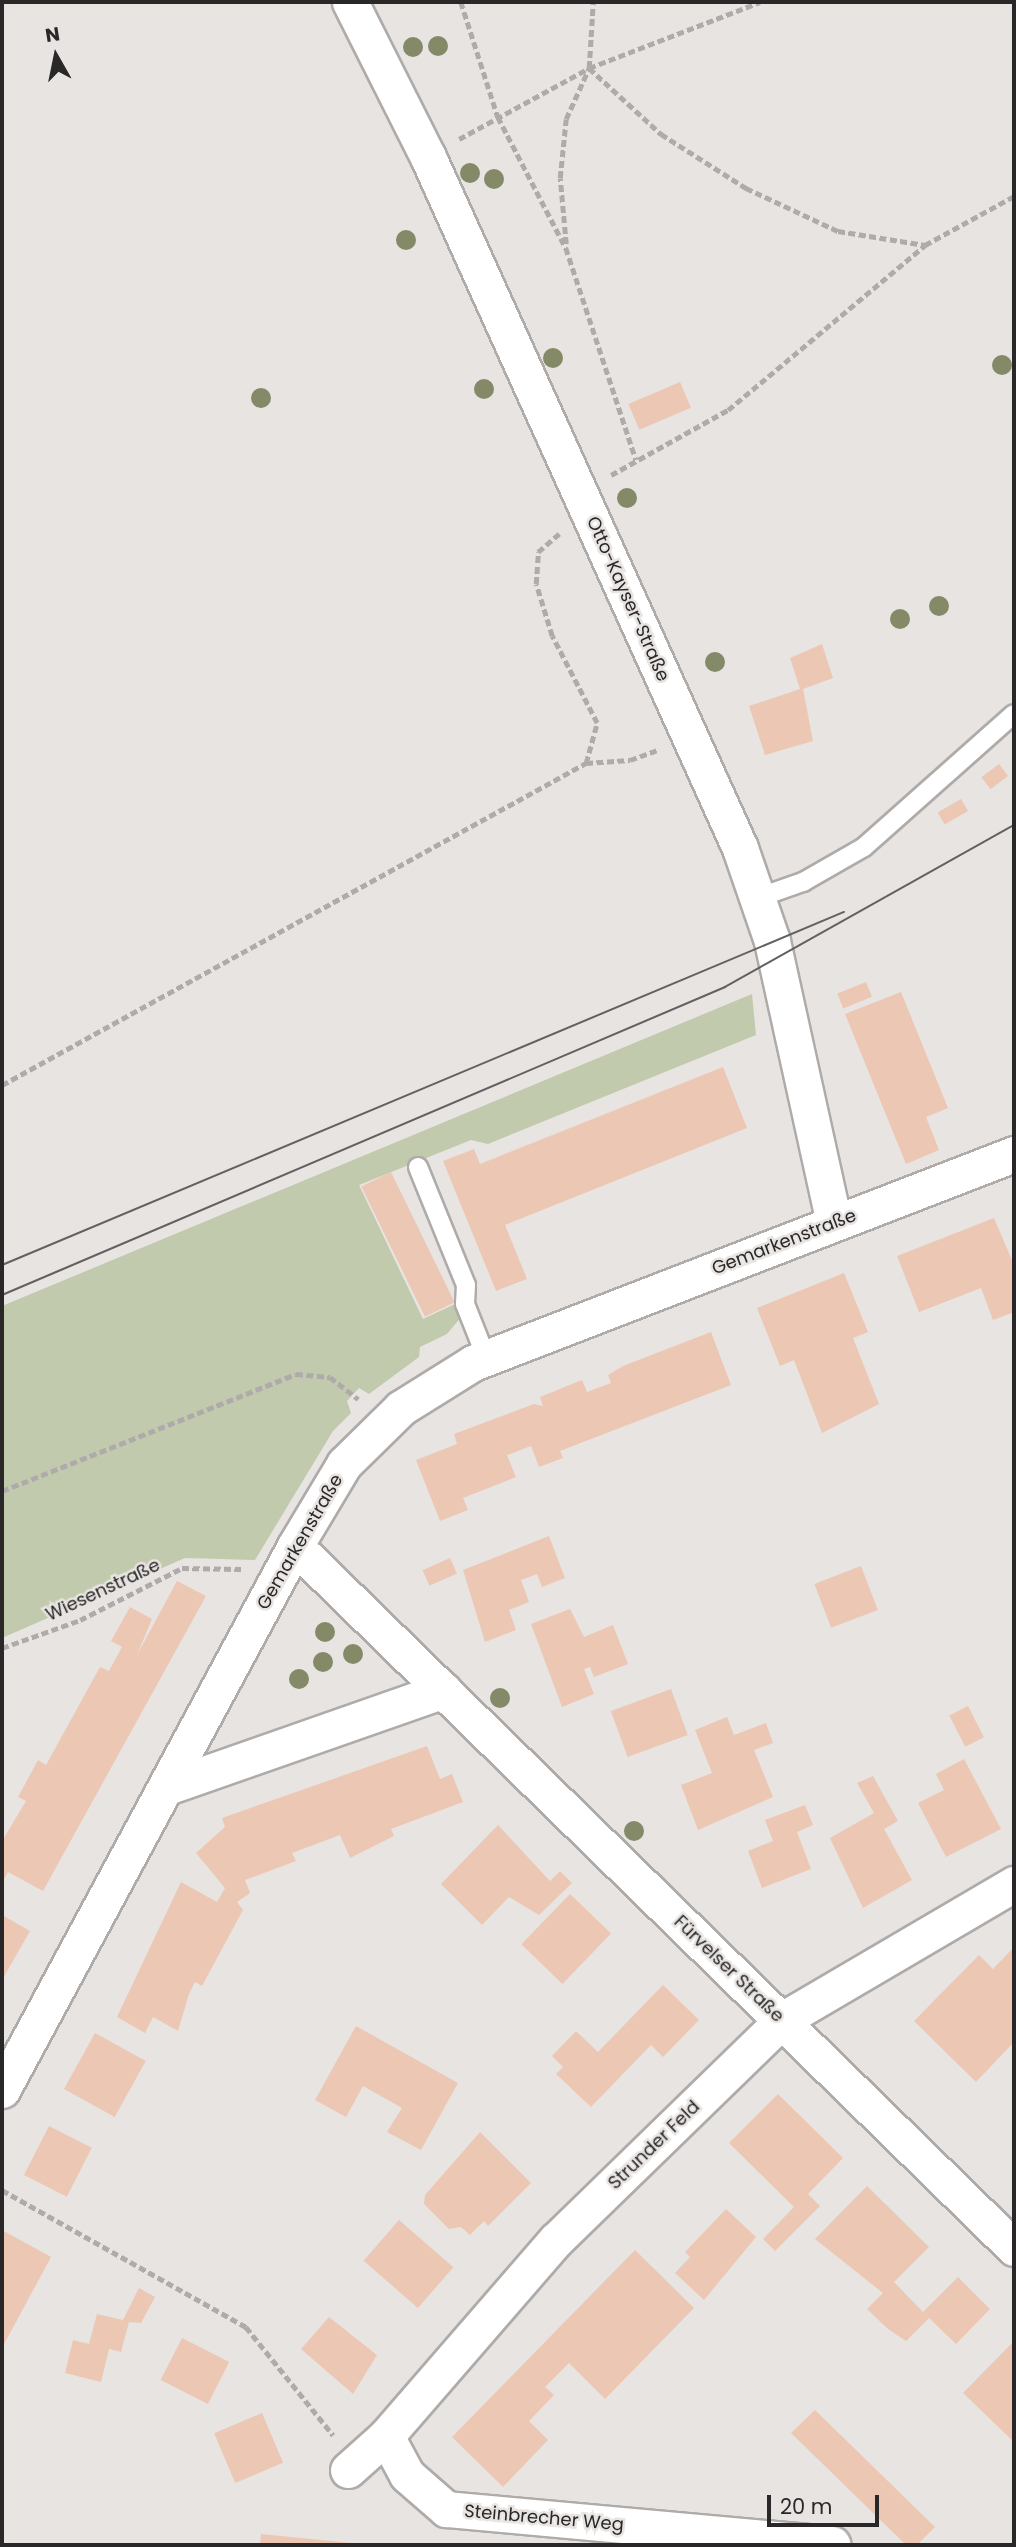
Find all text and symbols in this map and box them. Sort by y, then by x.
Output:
text: N [43,20,62,49]
north arrow [21,21,91,91]
street label: Otto-Kayser-Straße [582,513,674,685]
street label: Gemarkenstraße [709,1205,859,1279]
street label: Gemarkenstraße [252,1470,348,1614]
street label: Wiesenstraße [42,1554,164,1626]
street label: Fürvelser Straße [670,1911,788,2027]
street label: Strunder Feld [604,2096,704,2194]
scale bar [771,2480,883,2524]
text: 20 m [780,2492,833,2521]
street label: Steinbrecher Weg [463,2500,625,2536]

